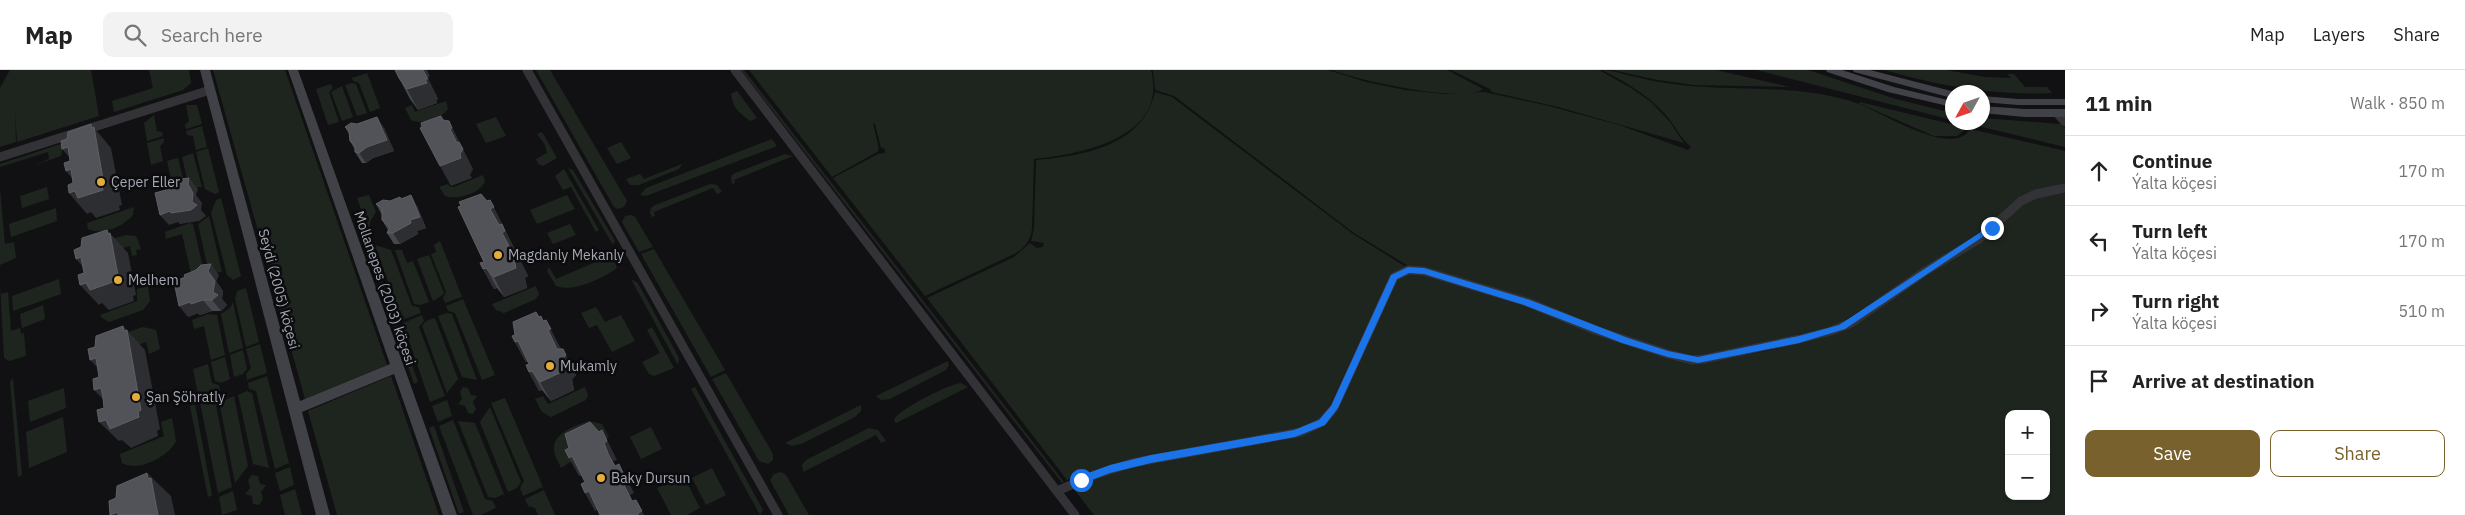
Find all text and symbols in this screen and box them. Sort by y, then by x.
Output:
search box [103,12,453,57]
text: Map [25,19,73,51]
icon: search [121,21,149,49]
text: Search here [161,23,263,47]
text: Map [2250,23,2285,46]
text: Layers [2313,23,2365,46]
text: Share [2393,23,2440,46]
north arrow [1945,85,1990,130]
text: 11 min [2085,89,2152,117]
text: Walk · 850 m [2350,93,2445,113]
text: Continue [2132,149,2212,173]
icon: ahead [2085,157,2113,185]
text: 170 m [2398,161,2445,181]
place label: Çeper Eller [111,173,180,191]
text: Ýalta köçesi [2132,173,2217,193]
marker: Çeper Eller [95,176,107,188]
street label: Mollanepes (2003) köçesi [350,208,420,368]
route end [1981,217,2004,240]
text: Turn left [2132,219,2208,243]
street label: Seýdi (2005) köçesi [254,227,304,351]
icon: left [2085,227,2113,255]
text: 170 m [2398,231,2445,251]
text: Ýalta köçesi [2132,243,2217,263]
place label: Magdanly Mekanly [508,246,624,264]
marker: Magdanly Mekanly [492,249,504,261]
place label: Melhem [128,271,179,289]
marker: Melhem [112,274,124,286]
text: Turn right [2132,289,2219,313]
icon: right [2085,297,2113,325]
text: 510 m [2398,301,2445,321]
text: Ýalta köçesi [2132,313,2217,333]
place label: Mukamly [560,357,617,375]
marker: Mukamly [544,360,556,372]
icon: arrive [2085,367,2113,395]
text: Arrive at destination [2132,369,2315,393]
place label: Şan Şöhratly [146,388,225,406]
marker: Şan Şöhratly [130,391,142,403]
map controls [2005,410,2050,500]
button: + [2005,410,2050,455]
button: Save [2085,430,2260,477]
button: Share [2270,430,2445,477]
button: − [2005,455,2050,500]
place label: Baky Dursun [611,469,691,487]
route start [1070,469,1093,492]
marker: Baky Dursun [595,472,607,484]

